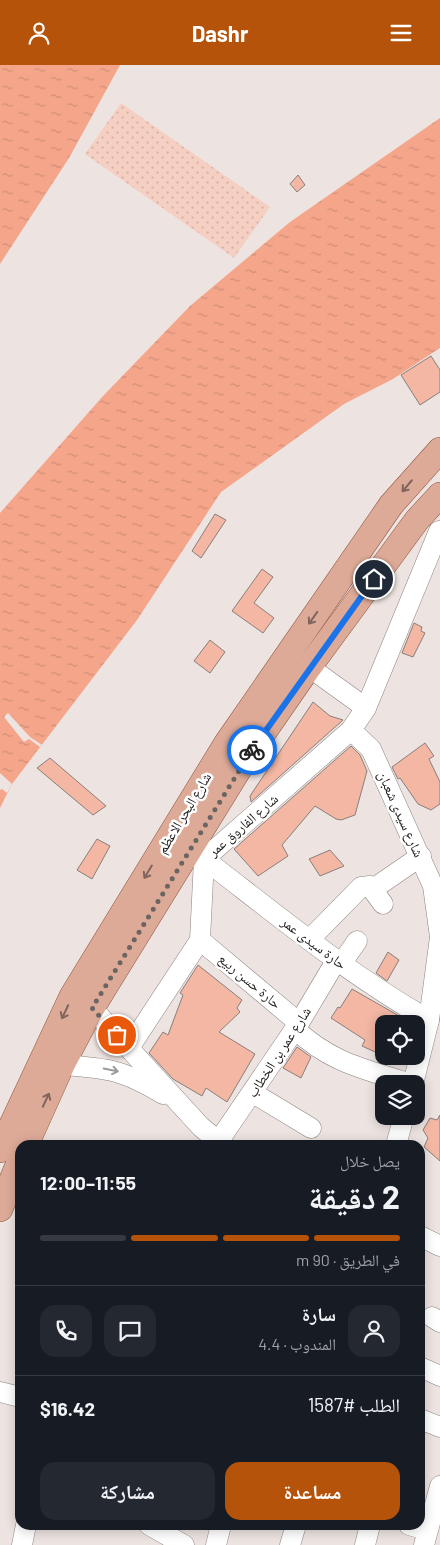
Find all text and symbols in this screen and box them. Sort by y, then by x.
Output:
icon: person [25,19,53,47]
icon: menu [387,19,415,47]
text: Dashr [192,20,248,46]
one-way arrow [402,479,413,492]
pin [353,558,395,600]
icon: home [360,565,388,593]
one-way arrow [308,611,318,625]
courier [227,725,277,775]
icon: bike [238,736,266,764]
street label: شارع سيدى شعبان [373,768,428,860]
street label: شارع البحر الاعظم [153,769,216,857]
street label: شارع الفاروق عمر [204,790,282,862]
one-way arrow [143,865,154,879]
street label: حارة سيدى عمر [277,912,350,973]
street label: حارة حسن ربيع [214,950,285,1013]
street label: شارع عمر بن الخطاب [243,1003,316,1101]
one-way arrow [60,1004,69,1019]
pin [96,1014,138,1056]
map controls [375,1015,425,1125]
button: locate [375,1015,425,1065]
icon: bag [103,1021,131,1049]
one-way arrow [102,1066,118,1075]
button: layers [375,1075,425,1125]
one-way arrow [41,1093,51,1108]
text: يصل خلال [340,1151,400,1170]
text: 11:55–12:00 [40,1171,136,1194]
text: 2 دقيقة [308,1177,400,1215]
text: في الطريق · 90 m [296,1250,400,1269]
text: سارة [302,1302,336,1325]
button: phone [40,1305,92,1357]
button: chat [104,1305,156,1357]
button: person [348,1305,400,1357]
text: المندوب · 4.4 [258,1334,336,1353]
text: الطلب #1587 [308,1393,400,1416]
text: $16.42 [40,1397,95,1420]
button: مشاركة [40,1462,215,1520]
button: مساعدة [225,1462,400,1520]

